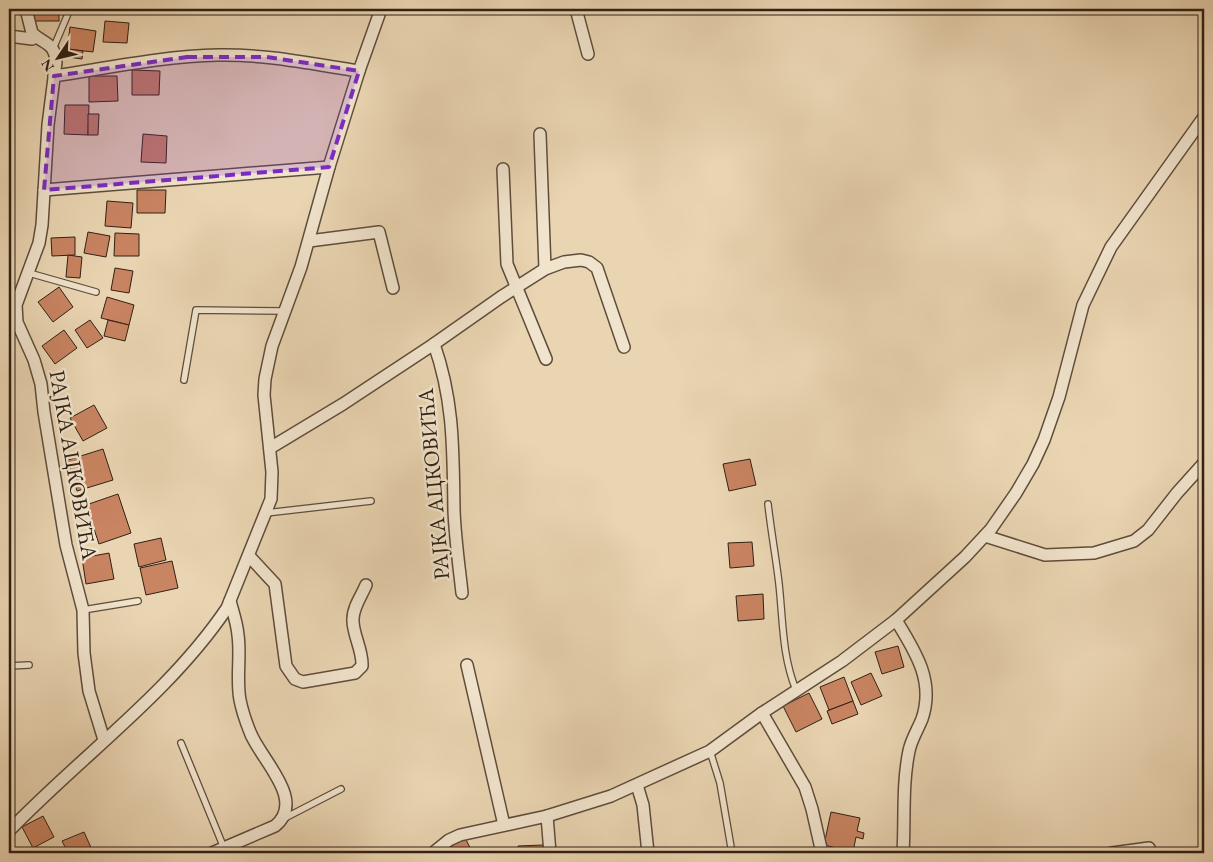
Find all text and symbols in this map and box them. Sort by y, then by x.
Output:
north arrow [32,32,82,82]
text: N [36,55,58,75]
street label: РАЈКА АЦКОВИЋА [43,368,105,563]
street label: РАЈКА АЦКОВИЋА [411,386,456,581]

